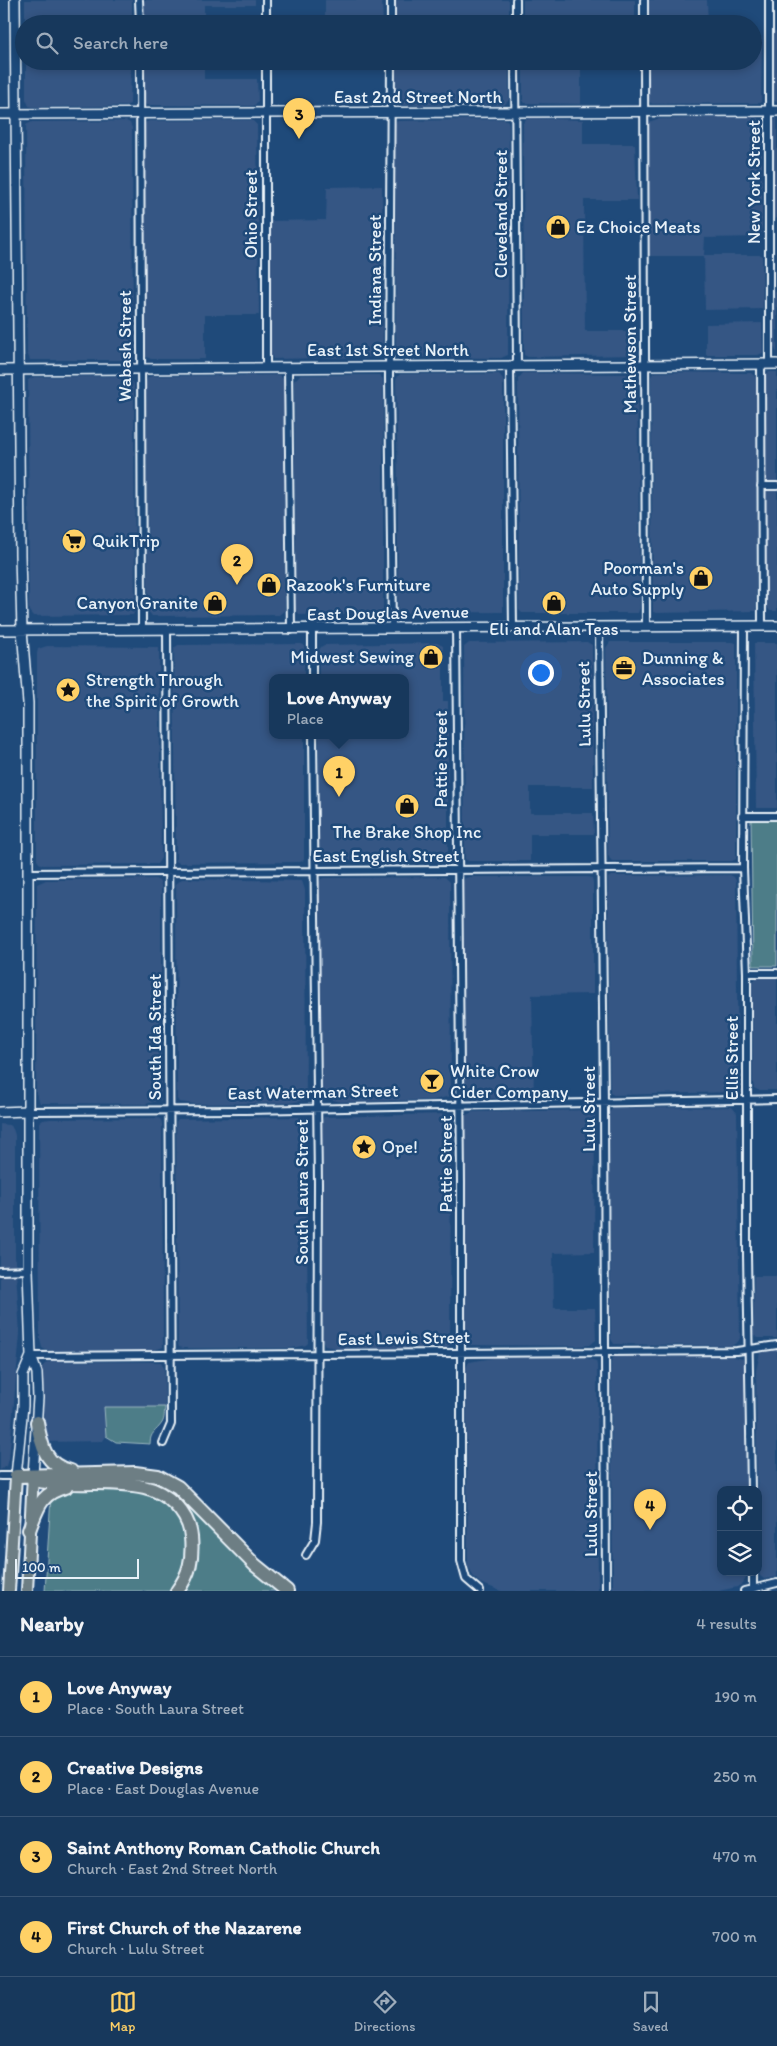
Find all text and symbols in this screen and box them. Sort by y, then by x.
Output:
search box [15,15,762,70]
icon: search [33,29,61,57]
text: Search here [73,31,168,54]
street label: East 2nd Street North [334,86,502,108]
pin: 3 [283,98,315,139]
street label: New York Street [743,120,765,244]
street label: Cleveland Street [490,150,512,278]
street label: Ohio Street [240,169,262,258]
street label: Indiana Street [364,214,386,326]
shop icon: Ez Choice Meats [545,214,571,240]
place label: Ez Choice Meats [576,216,700,238]
street label: Mathewson Street [619,274,641,413]
street label: Wabash Street [114,290,136,402]
street label: East 1st Street North [307,339,469,361]
supermarket icon: QuikTrip [61,528,87,554]
place label: QuikTrip [92,530,160,552]
pin: 2 [221,544,253,585]
place label: Poorman's Auto Supply [591,557,685,600]
shop icon: Poorman's Auto Supply [688,565,714,591]
shop icon: Razook's Furniture [256,572,282,598]
place label: Razook's Furniture [286,574,430,596]
shop icon: Canyon Granite [202,590,228,616]
shop icon: Eli and Alan Teas [541,590,567,616]
place label: Canyon Granite [77,592,198,614]
street label: East Douglas Avenue [307,601,469,625]
place label: Eli and Alan Teas [489,618,619,640]
shop icon: Midwest Sewing [418,644,444,670]
place label: Midwest Sewing [290,646,415,668]
place label: Dunning & Associates [642,647,725,690]
office icon: Dunning & Associates [611,655,637,681]
your location [528,660,554,686]
street label: Lulu Street [572,661,596,747]
place label: Strength Through the Spirit of Growth [86,669,239,712]
popup [269,674,409,739]
place icon: Strength Through the Spirit of Growth [55,677,81,703]
text: Love Anyway [287,686,391,709]
text: Place [287,709,324,728]
street label: Pattie Street [430,710,452,807]
pin: 1 [323,756,355,797]
shop icon: The Brake Shop Inc [394,793,420,819]
place label: The Brake Shop Inc [333,821,481,843]
street label: East English Street [312,845,460,867]
street label: South Ida Street [144,973,166,1100]
street label: Ellis Street [721,1015,743,1100]
place label: White Crow Cider Company [450,1060,569,1103]
street label: Lulu Street [578,1066,600,1152]
bar icon: White Crow Cider Company [419,1068,445,1094]
street label: East Waterman Street [227,1080,399,1104]
street label: Pattie Street [435,1115,457,1212]
street label: South Laura Street [291,1119,313,1265]
place icon: Ope! [351,1134,377,1160]
place label: Ope! [382,1136,418,1158]
street label: East Lewis Street [338,1326,471,1350]
street label: Lulu Street [580,1471,602,1557]
map controls [717,1486,762,1576]
button: locate [717,1486,762,1531]
pin: 4 [634,1489,666,1530]
button: layers [717,1531,762,1576]
scale bar [15,1556,139,1579]
text: 100 m [22,1559,61,1576]
text: Nearby [20,1611,84,1636]
text: 4 results [696,1614,757,1633]
text: Love Anyway [67,1676,171,1699]
text: 1 [32,1687,40,1706]
text: 190 m [714,1687,757,1706]
text: Place · South Laura Street [67,1699,244,1718]
text: Creative Designs [67,1756,203,1779]
text: 2 [32,1767,40,1786]
text: 250 m [713,1767,757,1786]
text: Place · East Douglas Avenue [67,1779,259,1798]
text: Saint Anthony Roman Catholic Church [67,1836,380,1859]
text: 3 [32,1847,40,1866]
text: 470 m [713,1847,757,1866]
text: Church · East 2nd Street North [67,1859,277,1878]
text: First Church of the Nazarene [67,1916,302,1939]
text: 4 [31,1927,41,1946]
text: 700 m [712,1927,757,1946]
text: Church · Lulu Street [67,1939,204,1958]
tab: Map [109,1988,137,2035]
tab: Directions [354,1988,415,2035]
tab: Saved [633,1988,668,2035]

